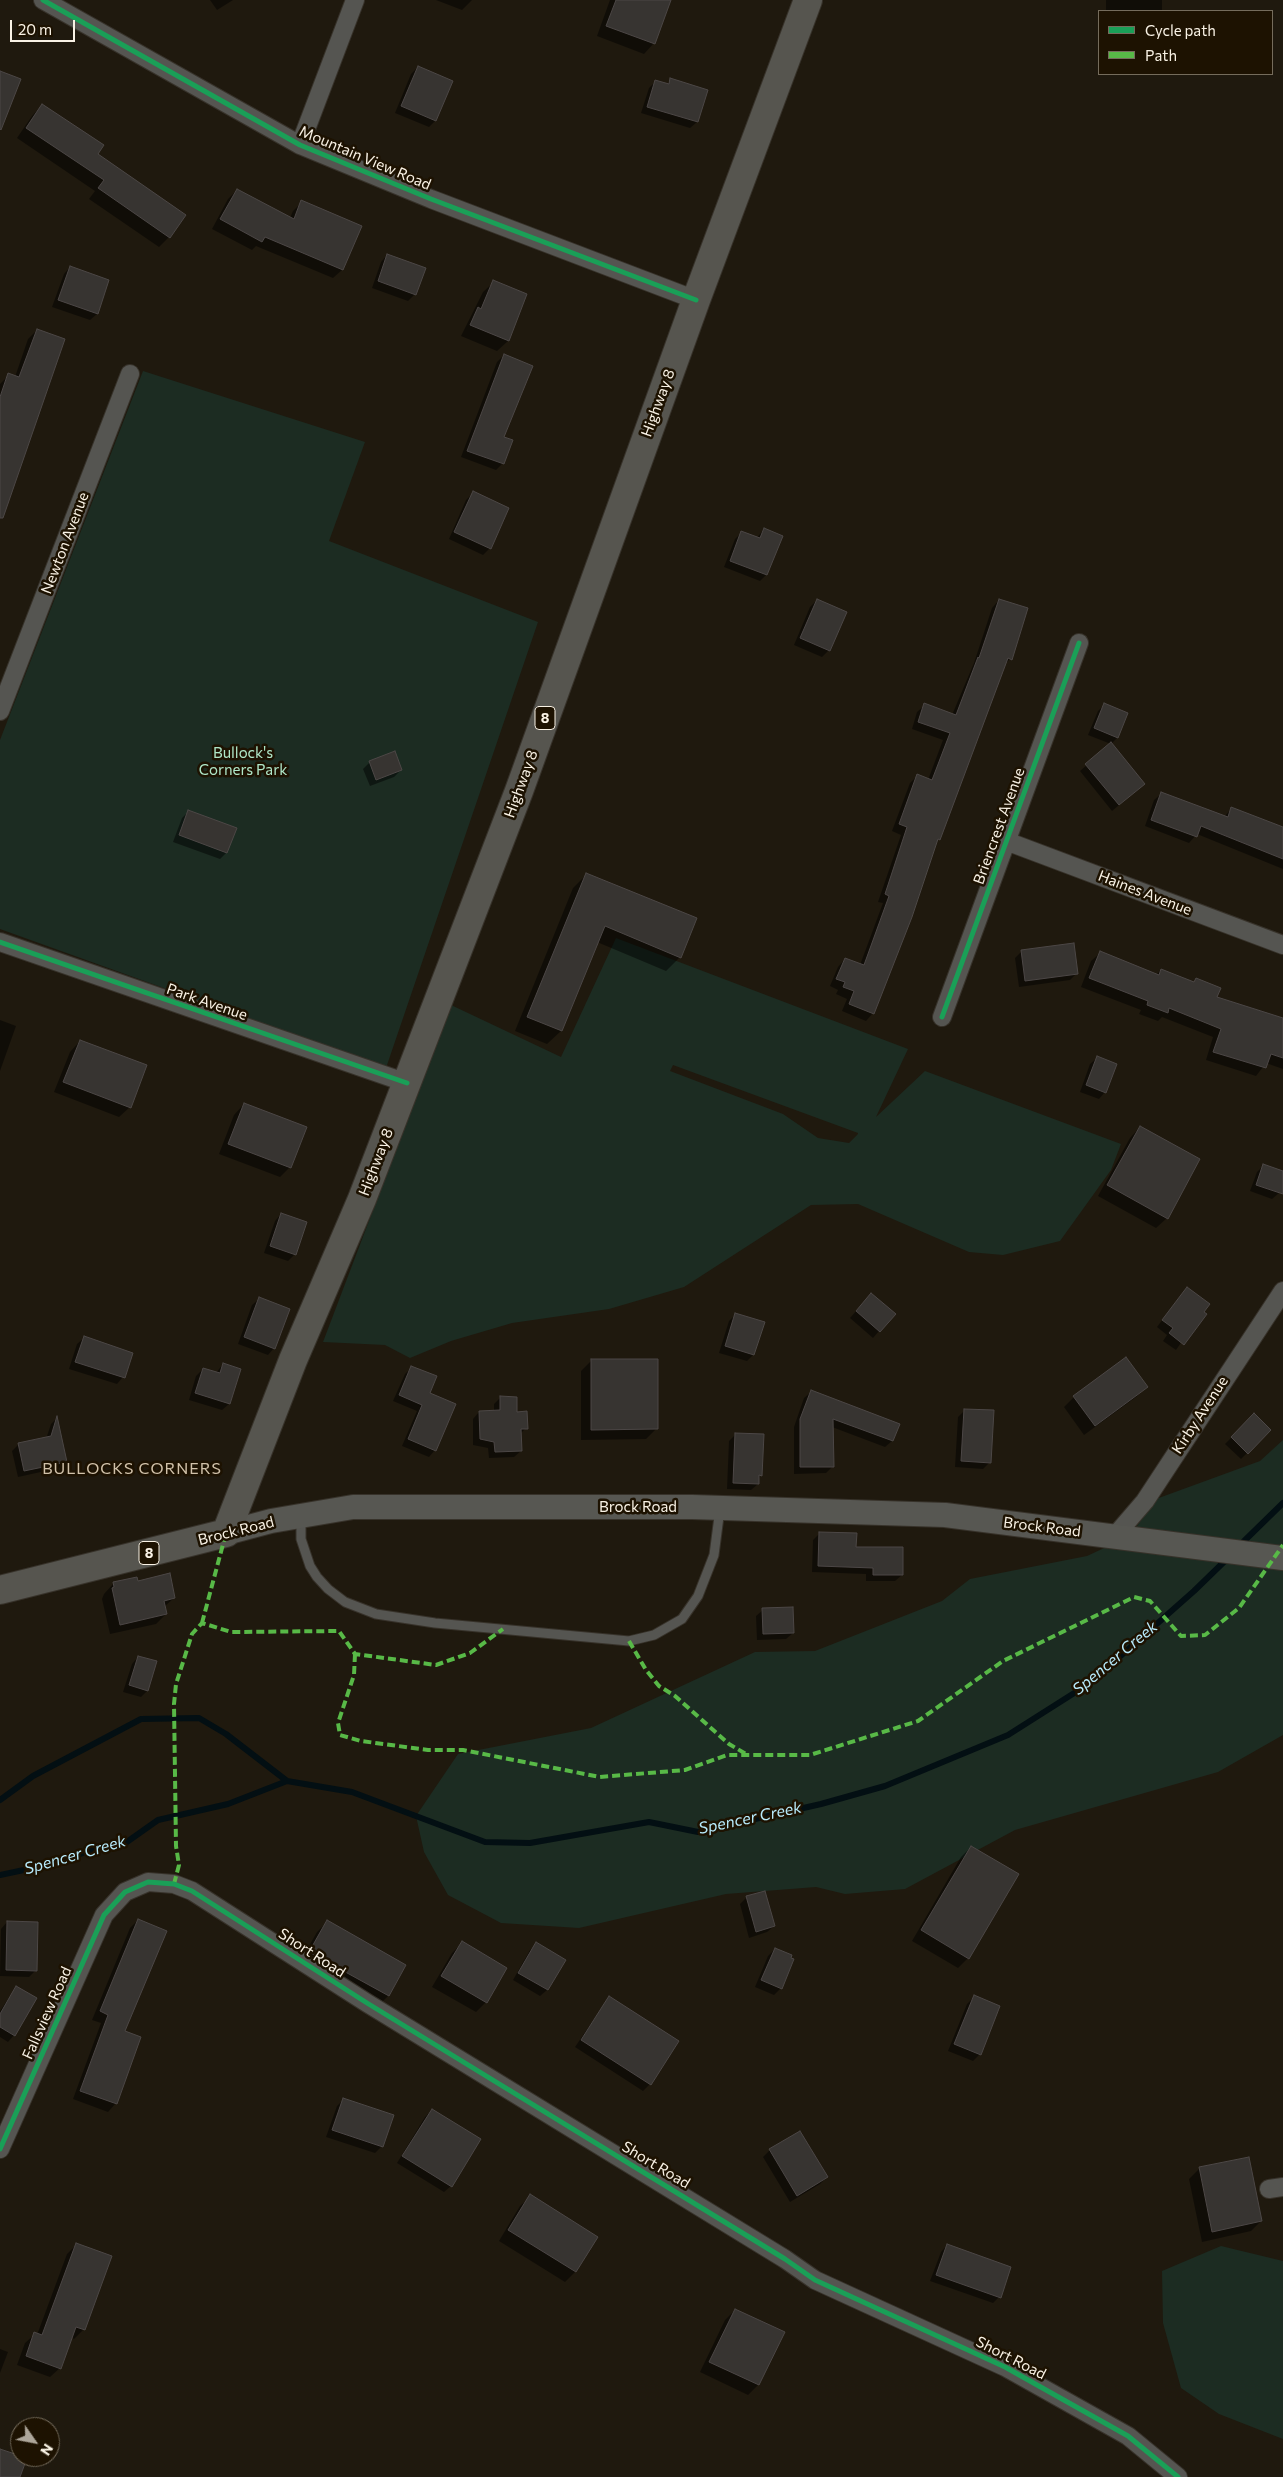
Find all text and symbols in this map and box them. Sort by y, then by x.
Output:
scale bar [12,10,78,42]
legend [1098,10,1273,75]
text: 20 m [18,20,52,38]
text: Cycle path [1145,21,1216,39]
text: Path [1145,46,1177,64]
street label: Mountain View Road [296,122,434,194]
street label: Highway 8 [637,367,679,439]
street label: Newton Avenue [37,490,93,596]
road number: 8 [535,706,555,730]
park label: Bullock's Corners Park [199,744,287,779]
street label: Highway 8 [500,748,542,820]
street label: Briencrest Avenue [970,765,1028,887]
street label: Haines Avenue [1095,867,1195,919]
street label: Park Avenue [164,980,250,1024]
street label: Highway 8 [355,1126,397,1198]
street label: Kirby Avenue [1168,1373,1232,1457]
district label: BULLOCKS CORNERS [40,1459,224,1479]
street label: Brock Road [599,1498,677,1516]
street label: Brock Road [196,1513,276,1549]
street label: Brock Road [1002,1513,1082,1541]
road number: 8 [139,1542,159,1565]
water label: Spencer Creek [1069,1617,1161,1699]
water label: Spencer Creek [697,1798,803,1838]
water label: Spencer Creek [22,1831,128,1879]
street label: Short Road [275,1925,349,1981]
street label: Fallsview Road [19,1964,75,2062]
street label: Short Road [619,2138,693,2192]
street label: Short Road [973,2333,1049,2383]
north arrow [10,2417,60,2467]
text: N [37,2441,57,2459]

